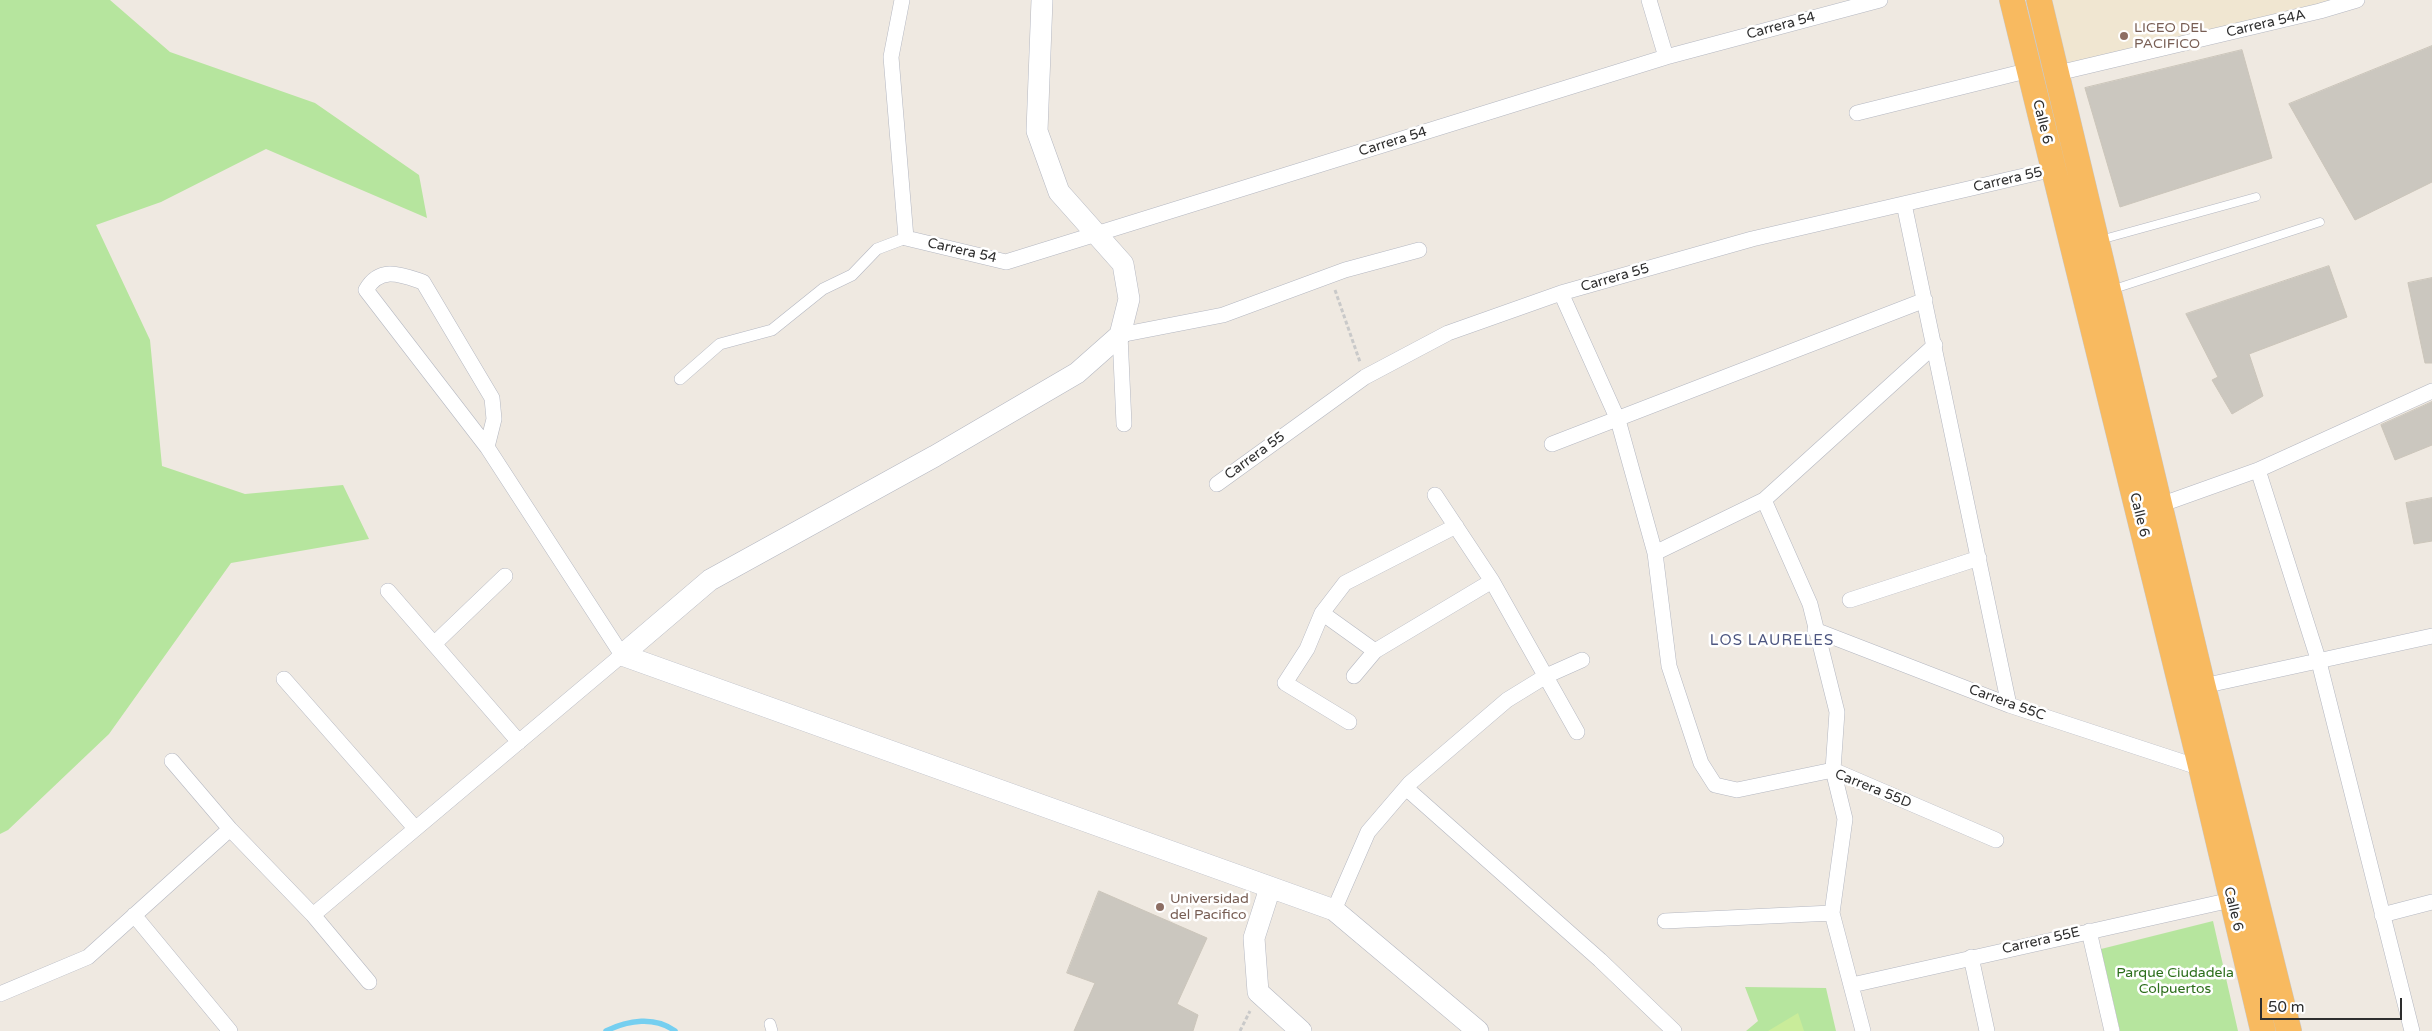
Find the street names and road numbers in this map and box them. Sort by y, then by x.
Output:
street label: Carrera 54A [2225,7,2307,41]
street label: Carrera 54 [1745,9,1817,43]
street label: Calle 6 [2028,98,2056,146]
street label: Carrera 54 [1357,124,1429,160]
street label: Carrera 55 [1972,164,2044,196]
street label: Carrera 54 [926,235,998,267]
street label: Carrera 55 [1579,260,1651,296]
street label: Carrera 55 [1222,428,1288,484]
street label: Calle 6 [2125,491,2153,539]
street label: Carrera 55C [1966,681,2048,725]
street label: Carrera 55D [1832,766,1914,812]
street label: Calle 6 [2220,885,2246,933]
street label: Carrera 55E [2000,924,2082,958]

